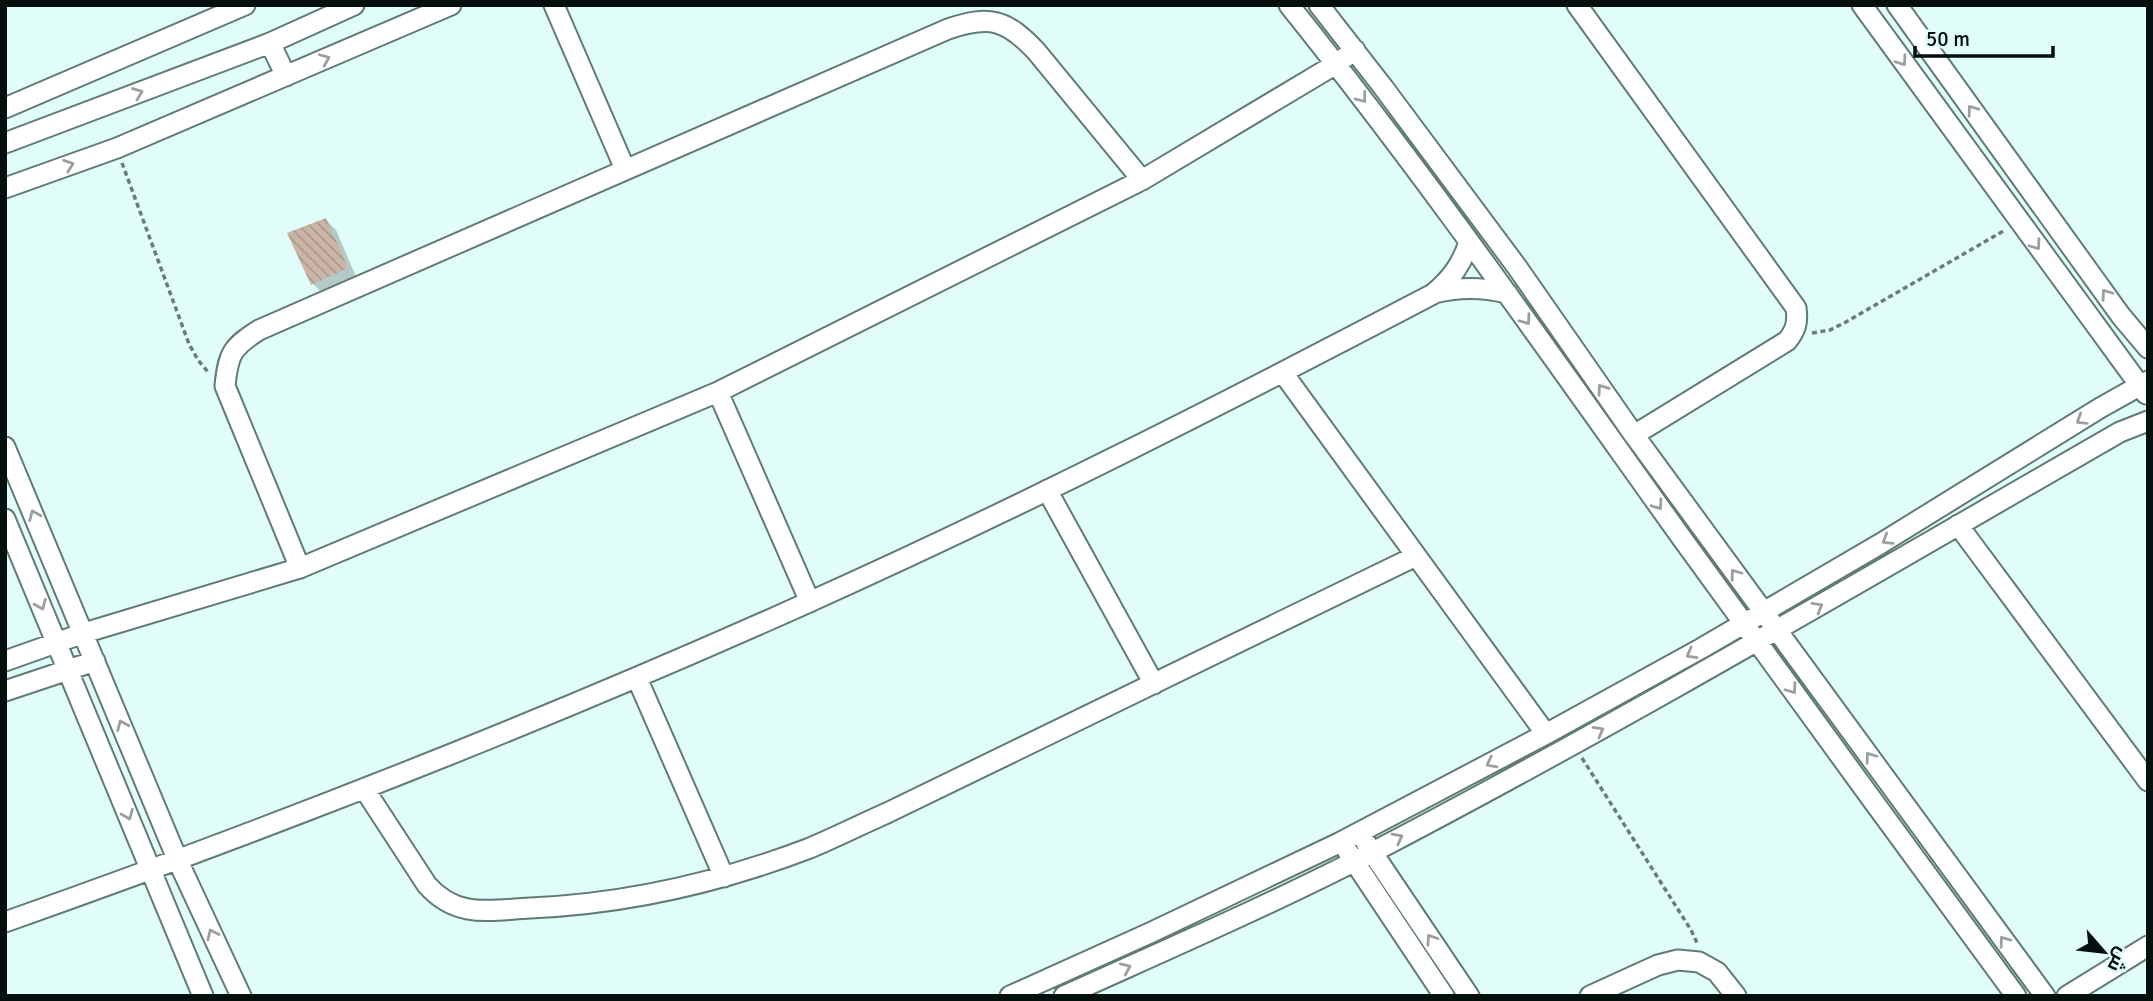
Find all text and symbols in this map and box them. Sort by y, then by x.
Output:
scale bar [1915,14,2053,58]
text: 50 m [1926,26,1970,52]
one-way arrow [317,53,330,67]
one-way arrow [1894,53,1906,65]
one-way arrow [131,87,143,101]
one-way arrow [1353,90,1366,103]
one-way arrow [1968,105,1981,118]
one-way arrow [63,159,75,173]
one-way arrow [2027,237,2040,249]
one-way arrow [2102,289,2114,302]
one-way arrow [1518,312,1530,325]
one-way arrow [1598,384,1610,397]
one-way arrow [2075,411,2088,424]
one-way arrow [1650,497,1663,510]
one-way arrow [28,510,42,523]
one-way arrow [1882,531,1895,544]
one-way arrow [1731,569,1743,582]
one-way arrow [33,598,47,610]
one-way arrow [1810,602,1823,615]
one-way arrow [1686,646,1698,659]
one-way arrow [1783,681,1796,694]
one-way arrow [116,720,130,732]
one-way arrow [1591,726,1604,739]
one-way arrow [1865,752,1878,765]
one-way arrow [1486,755,1498,768]
one-way arrow [119,809,133,821]
one-way arrow [1391,833,1403,847]
north arrow [2069,917,2139,987]
one-way arrow [207,929,221,941]
one-way arrow [1427,934,1439,947]
one-way arrow [2000,936,2013,949]
text: ش [2102,943,2134,976]
one-way arrow [1119,962,1132,976]

